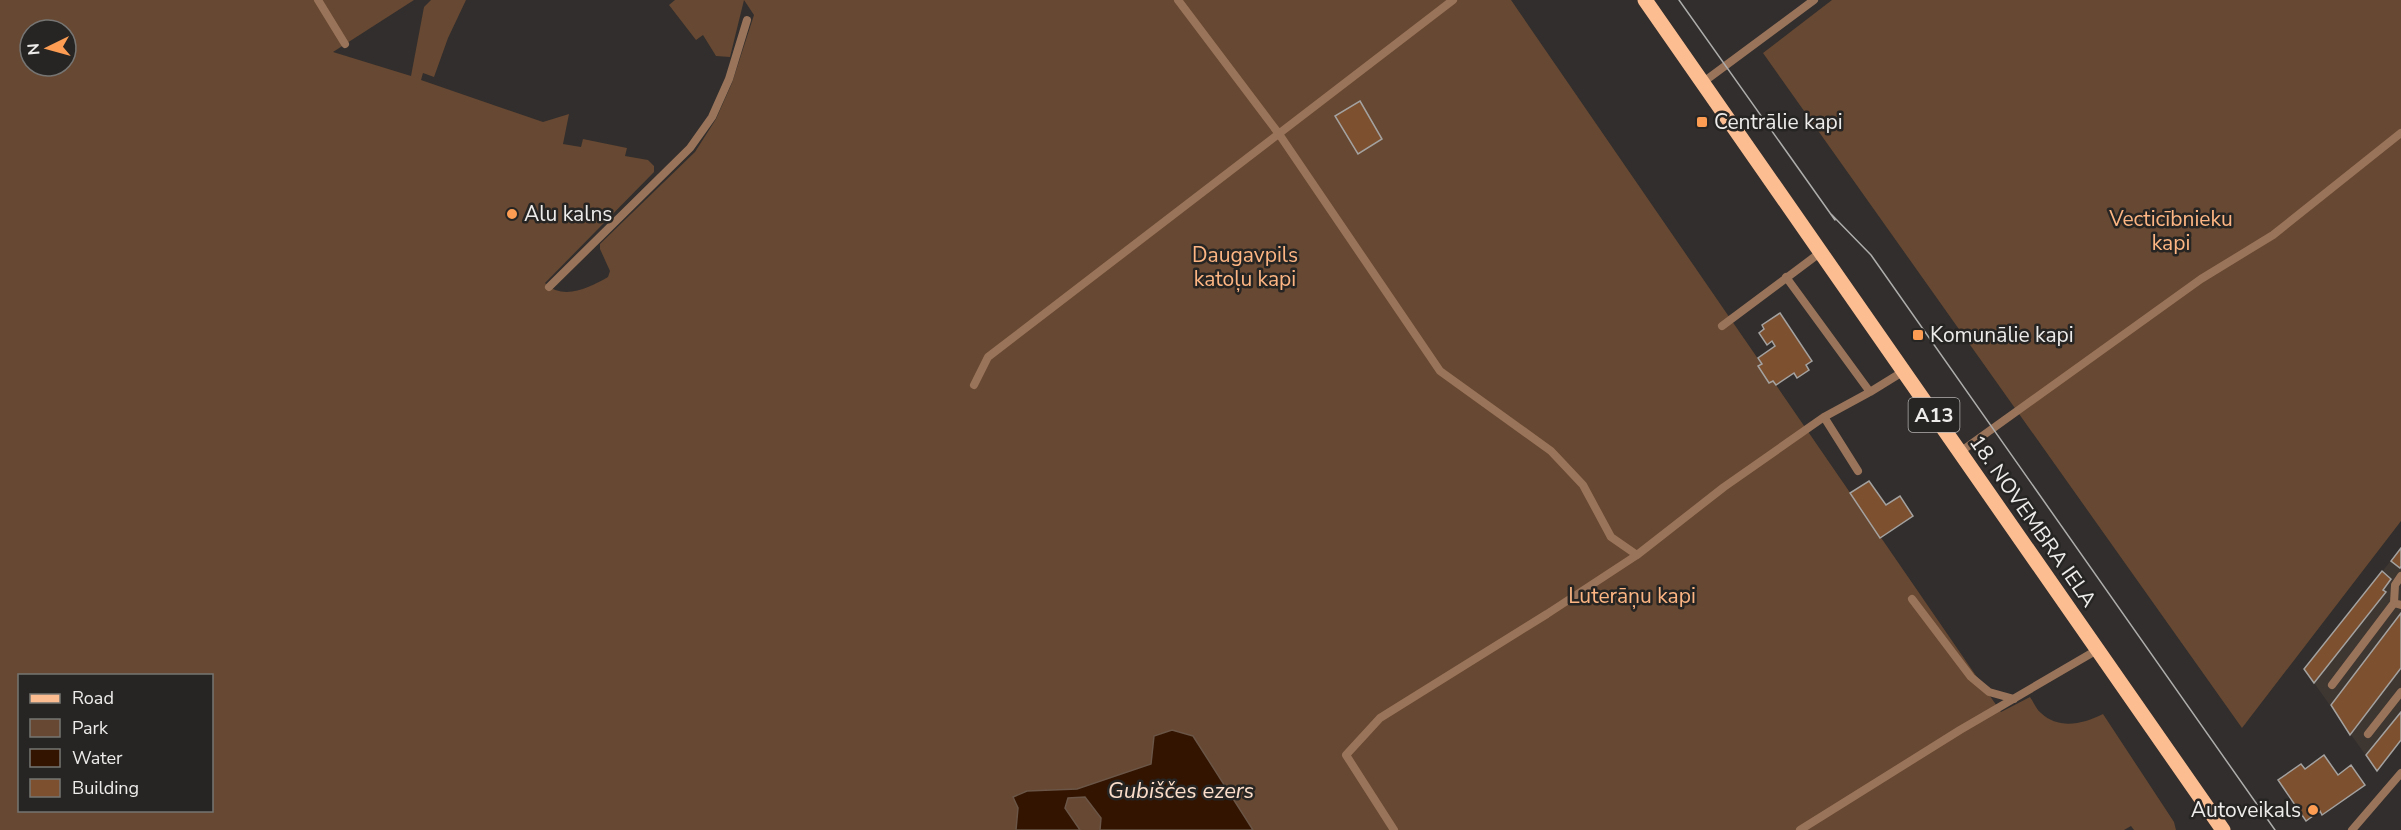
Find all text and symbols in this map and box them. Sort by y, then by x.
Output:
north arrow [18,18,78,78]
text: N [23,42,46,56]
place label: Centrālie kapi [1714,108,1843,136]
marker: Centrālie kapi [1695,115,1709,129]
place label: Alu kalns [524,200,612,228]
park label: Vecticībnieku kapi [2108,205,2233,257]
marker: Alu kalns [505,207,519,221]
park label: Daugavpils katoļu kapi [1192,241,1298,293]
place label: Komunālie kapi [1930,321,2074,349]
marker: Komunālie kapi [1911,328,1925,342]
road number: A13 [1908,398,1960,432]
street label: 18. NOVEMBRA IELA [1963,429,2103,613]
park label: Luterāņu kapi [1568,582,1696,610]
legend [18,674,213,812]
text: Road [72,686,114,710]
text: Park [72,716,109,740]
text: Water [72,746,123,770]
text: Building [72,776,139,800]
water label: Gubiščes ezers [1108,776,1254,806]
place label: Autoveikals [2191,796,2301,824]
marker: Autoveikals [2306,803,2320,817]

